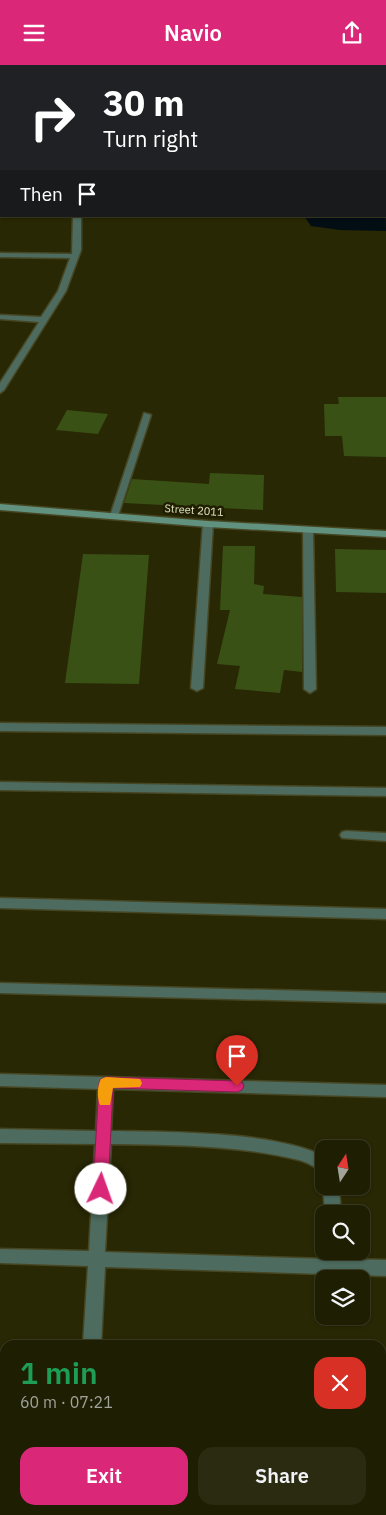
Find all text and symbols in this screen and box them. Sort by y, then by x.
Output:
text: Navio [164,18,222,47]
icon: menu [20,19,48,47]
icon: share [338,19,366,47]
text: 30 m [103,80,185,126]
icon: right [20,85,85,150]
text: Turn right [103,124,198,153]
icon: arrive [73,180,101,208]
text: Then [20,182,63,206]
street label: Street 2011 [164,501,224,519]
pin [216,1035,258,1086]
icon: arrive [223,1042,251,1070]
north arrow [315,1140,370,1195]
map controls [315,1140,370,1325]
position arrow [74,1162,126,1214]
button: search [315,1205,370,1260]
button: layers [315,1270,370,1325]
text: 1 min [20,1353,98,1392]
button: close [314,1357,366,1409]
text: 60 m · 07:21 [20,1392,113,1412]
button: Exit [20,1447,188,1505]
button: Share [198,1447,366,1505]

